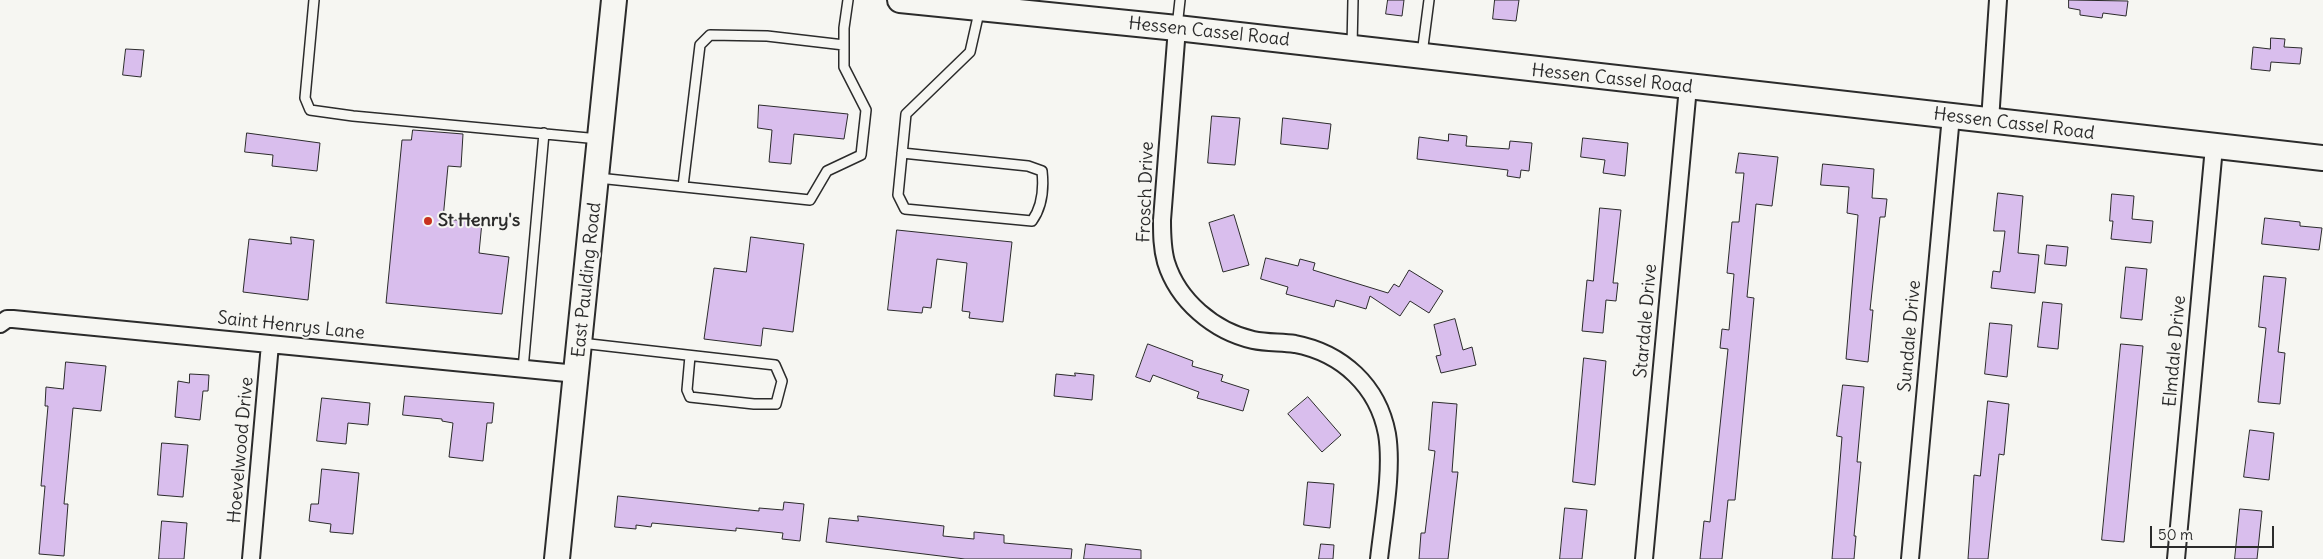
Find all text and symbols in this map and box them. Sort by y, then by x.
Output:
street label: Hessen Cassel Road [1127,13,1291,51]
street label: Hessen Cassel Road [1530,60,1694,98]
street label: Hessen Cassel Road [1932,103,2096,145]
street label: Frosch Drive [1133,141,1159,243]
street label: East Paulding Road [568,201,606,359]
place label: St Henry's [438,210,520,232]
marker: St Henry's [422,215,434,227]
street label: Stardale Drive [1630,263,1662,379]
street label: Sundale Drive [1894,279,1926,393]
street label: Elmdale Drive [2159,294,2191,408]
street label: Saint Henrys Lane [216,308,366,344]
street label: Hoevelwood Drive [224,376,258,524]
scale bar [2153,516,2277,548]
text: 50 m [2158,525,2193,544]

